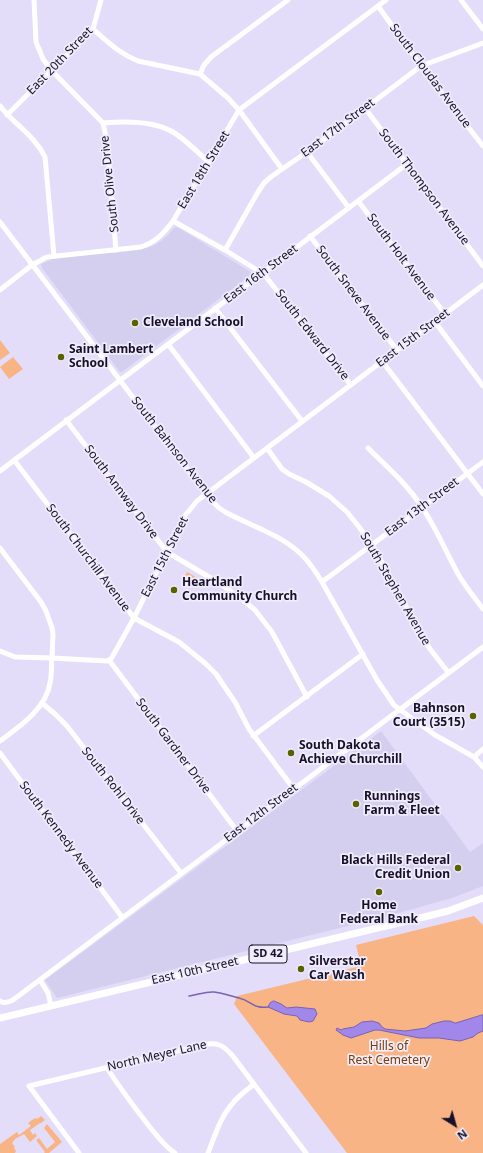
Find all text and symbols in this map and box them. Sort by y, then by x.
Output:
street label: South Cloudas Avenue [386,21,474,131]
street label: East 20th Street [24,24,96,98]
street label: East 17th Street [298,96,378,160]
street label: South Thompson Avenue [376,126,472,248]
street label: East 18th Street [175,128,233,212]
street label: South Olive Drive [98,135,122,233]
street label: South Holt Avenue [364,211,438,303]
street label: East 16th Street [221,242,301,306]
street label: South Sneve Avenue [313,243,393,343]
street label: South Edward Drive [272,287,352,383]
street label: East 15th Street [373,306,453,370]
place label: Cleveland School [143,316,244,330]
marker: Cleveland School [130,318,140,328]
place label: Saint Lambert School [69,343,153,371]
marker: Saint Lambert School [56,352,66,362]
street label: South Bahnson Avenue [128,394,220,506]
street label: South Annway Drive [81,442,161,542]
street label: East 13th Street [382,475,462,539]
street label: South Churchill Avenue [43,501,133,615]
street label: East 15th Street [138,514,192,600]
street label: South Stephen Avenue [357,530,433,648]
place label: Heartland Community Church [182,576,297,604]
marker: Heartland Community Church [169,585,179,595]
street label: South Gardner Drive [132,695,214,797]
place label: Bahnson Court (3515) [393,702,465,730]
marker: Bahnson Court (3515) [468,711,478,721]
place label: South Dakota Achieve Churchill [299,739,402,767]
street label: South Rohl Drive [78,744,148,828]
marker: South Dakota Achieve Churchill [286,748,296,758]
street label: South Kennedy Avenue [16,778,106,892]
street label: East 12th Street [221,781,301,845]
place label: Runnings Farm & Fleet [364,790,440,818]
marker: Runnings Farm & Fleet [351,799,361,809]
place label: Black Hills Federal Credit Union [341,854,450,882]
marker: Black Hills Federal Credit Union [453,863,463,873]
marker: Home Federal Bank [374,887,384,897]
place label: Home Federal Bank [340,899,418,927]
road number: SD 42 [249,945,287,963]
street label: East 10th Street [150,954,240,988]
place label: Silverstar Car Wash [309,955,366,983]
marker: Silverstar Car Wash [296,964,306,974]
street label: North Meyer Lane [106,1038,208,1074]
park label: Hills of Rest Cemetery [348,1040,430,1068]
north arrow [435,1105,475,1145]
text: N [454,1126,471,1144]

